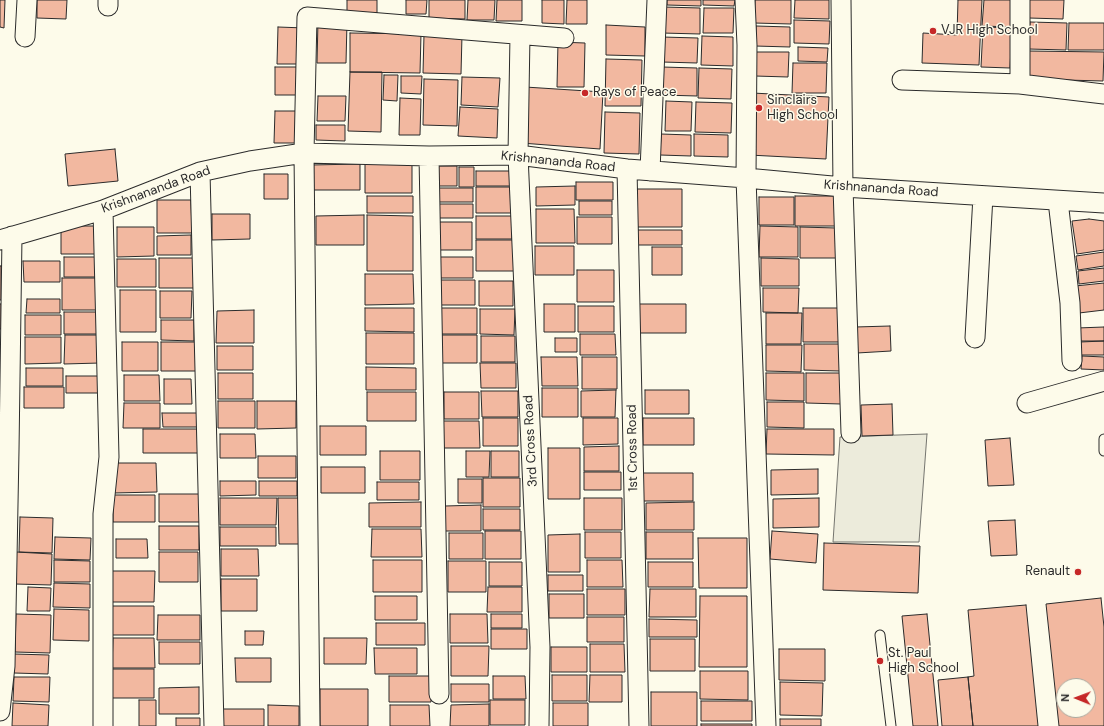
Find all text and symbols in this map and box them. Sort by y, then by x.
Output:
place label: VJR High School [941,23,1038,39]
marker: VJR High School [928,26,938,36]
place label: Rays of Peace [593,85,676,101]
marker: Rays of Peace [580,88,590,98]
place label: Sinclairs High School [767,93,838,124]
marker: Sinclairs High School [754,103,764,113]
street label: Krishnananda Road [500,148,616,176]
street label: Krishnananda Road [99,163,213,217]
street label: Krishnananda Road [823,177,939,201]
street label: 3rd Cross Road [521,395,541,487]
street label: 1st Cross Road [624,404,642,492]
place label: Renault [1025,564,1070,580]
marker: Renault [1073,567,1083,577]
place label: St. Paul High School [888,646,959,677]
marker: St. Paul High School [875,656,885,666]
north arrow [1056,678,1096,718]
text: N [1058,694,1072,702]

